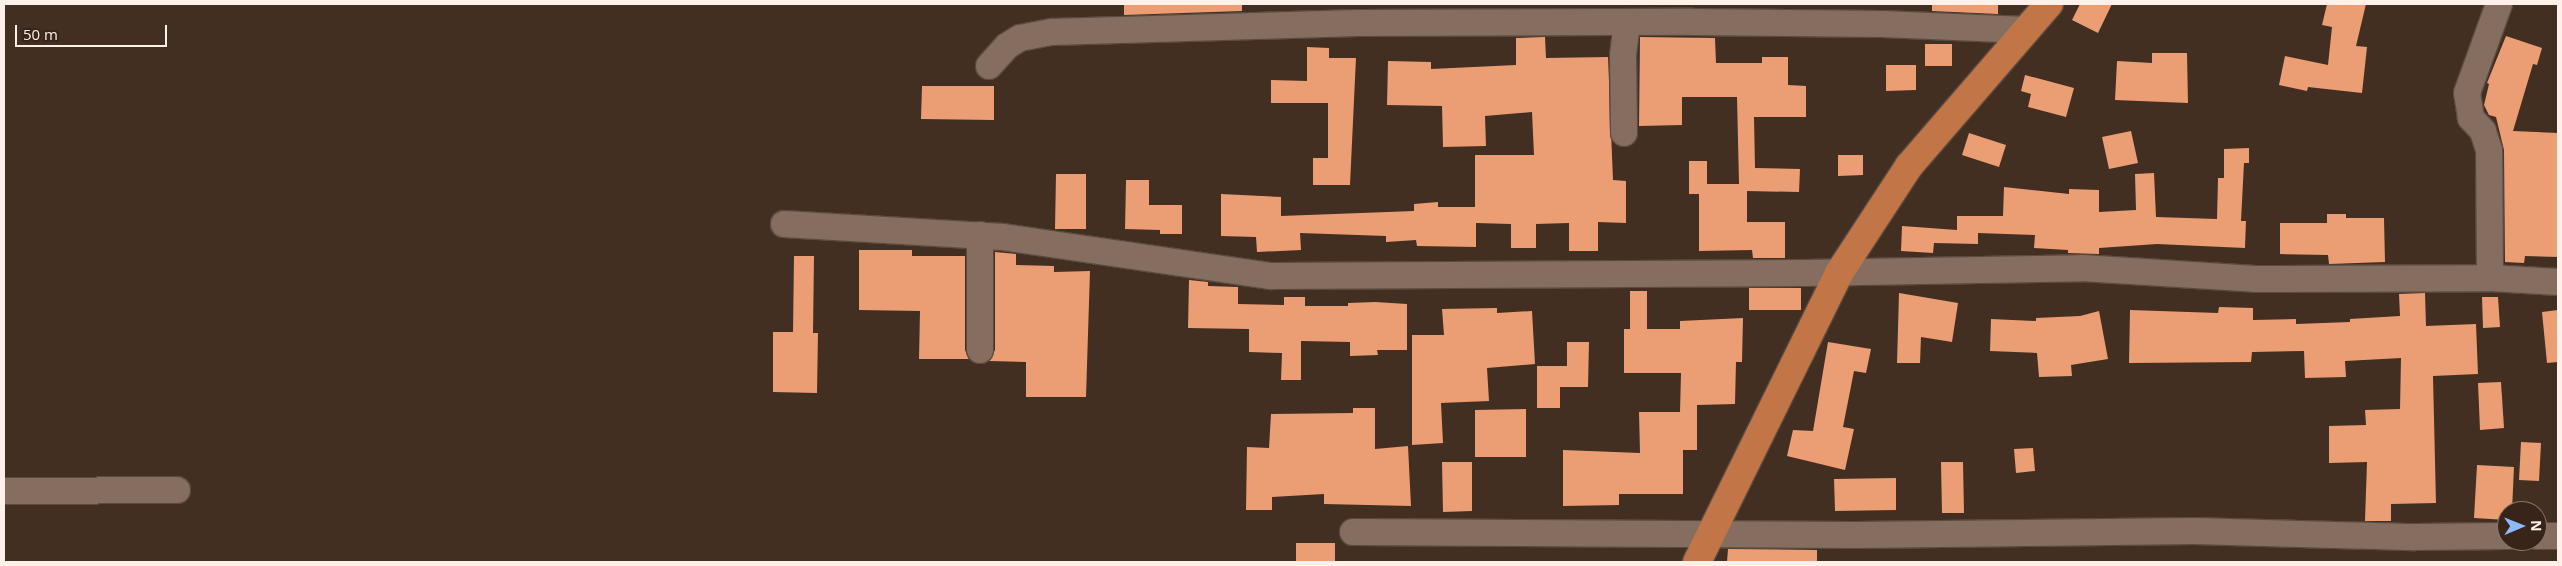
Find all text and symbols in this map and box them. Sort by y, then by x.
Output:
scale bar [18,15,170,47]
text: 50 m [23,24,58,44]
north arrow [2497,501,2547,551]
text: N [2527,520,2546,532]

